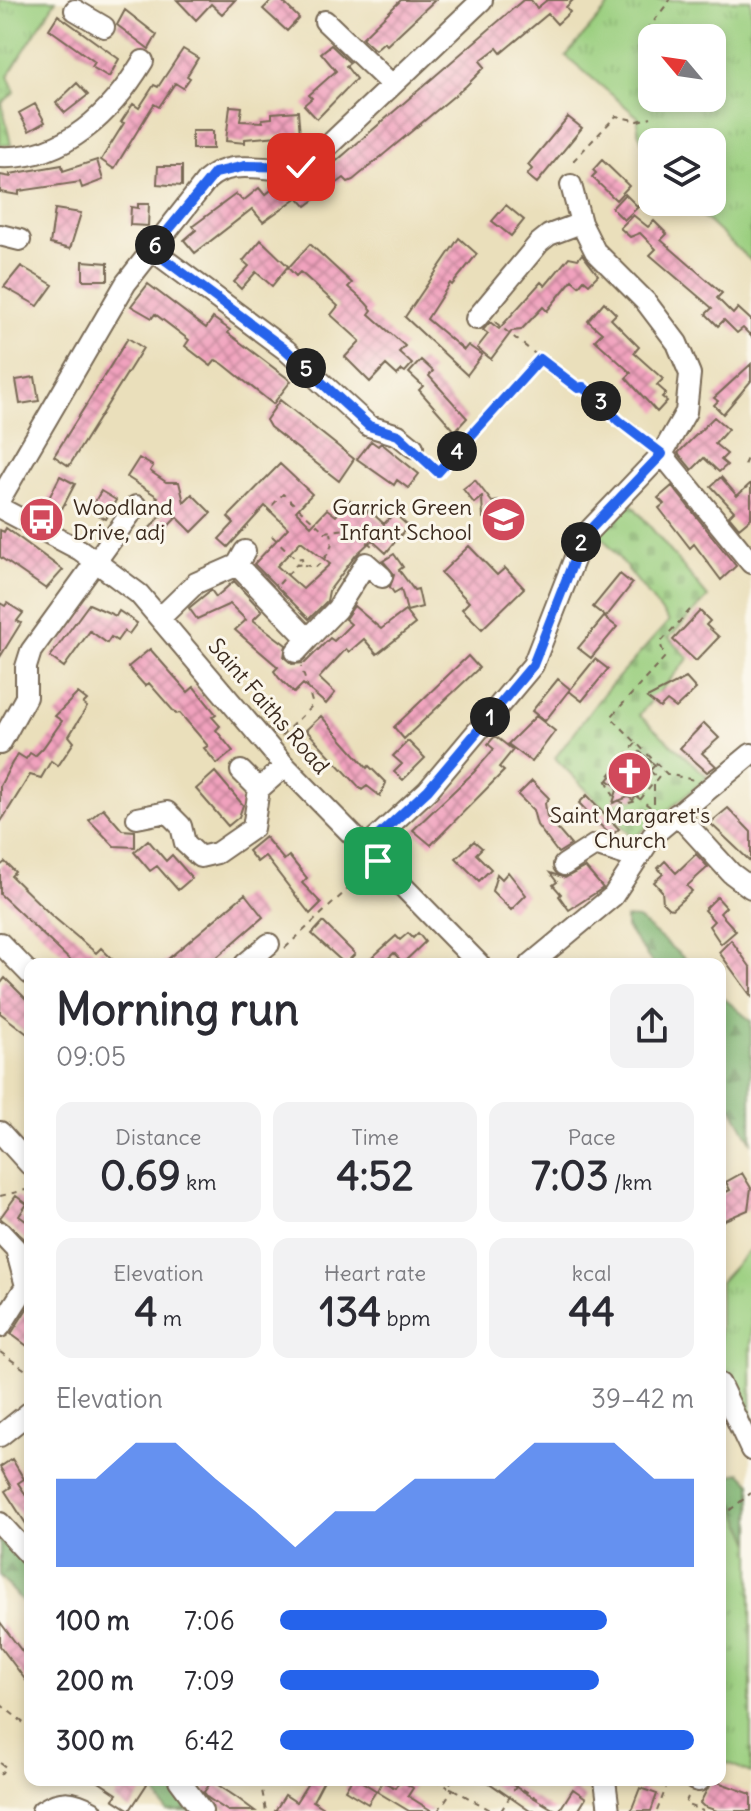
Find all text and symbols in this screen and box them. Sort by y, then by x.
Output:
north arrow [638,24,726,112]
map controls [638,24,726,216]
button: layers [638,128,726,216]
pin [267,133,335,201]
icon: check [279,145,323,189]
pin: 6 [135,225,175,265]
text: 6 [149,231,161,259]
pin: 5 [286,348,326,388]
text: 5 [300,354,312,382]
pin: 3 [581,381,621,421]
text: 3 [595,387,607,415]
pin: 4 [437,431,477,471]
text: 4 [451,437,463,465]
place label: Woodland Drive, adj [73,493,173,546]
place label: Garrick Green Infant School [332,493,472,546]
bus stop icon: Woodland Drive, adj [18,496,66,544]
school or university icon: Garrick Green Infant School [479,496,527,544]
pin: 2 [561,522,601,562]
text: 2 [575,528,587,556]
street label: Saint Faiths Road [202,632,336,780]
pin: 1 [470,697,510,737]
text: 1 [486,703,494,731]
church icon: Saint Margaret's Church [606,750,654,798]
place label: Saint Margaret's Church [550,801,710,854]
pin [344,827,412,895]
icon: arrive [356,839,400,883]
text: Morning run [56,982,299,1037]
button: share [610,984,694,1068]
text: 09:05 [56,1040,126,1073]
text: Distance [115,1123,201,1151]
text: Time [351,1123,399,1151]
text: Pace [568,1123,616,1151]
text: 0.69 [100,1151,181,1201]
text: 4:52 [336,1151,414,1201]
text: 7:03 [531,1151,609,1201]
text: km [181,1168,217,1196]
text: /km [609,1168,652,1196]
text: Elevation [113,1259,203,1287]
text: Heart rate [324,1259,426,1287]
text: kcal [572,1259,611,1287]
text: 4 [135,1287,158,1337]
text: 134 [320,1287,381,1337]
text: 44 [569,1287,615,1337]
text: m [158,1304,182,1332]
text: bpm [381,1304,430,1332]
text: Elevation [56,1382,163,1415]
text: 39–42 m [591,1382,694,1415]
text: 100 m [56,1604,130,1637]
text: 7:06 [184,1604,235,1637]
text: 200 m [56,1664,133,1697]
text: 7:09 [184,1664,235,1697]
text: 300 m [56,1724,134,1757]
text: 6:42 [184,1724,234,1757]

